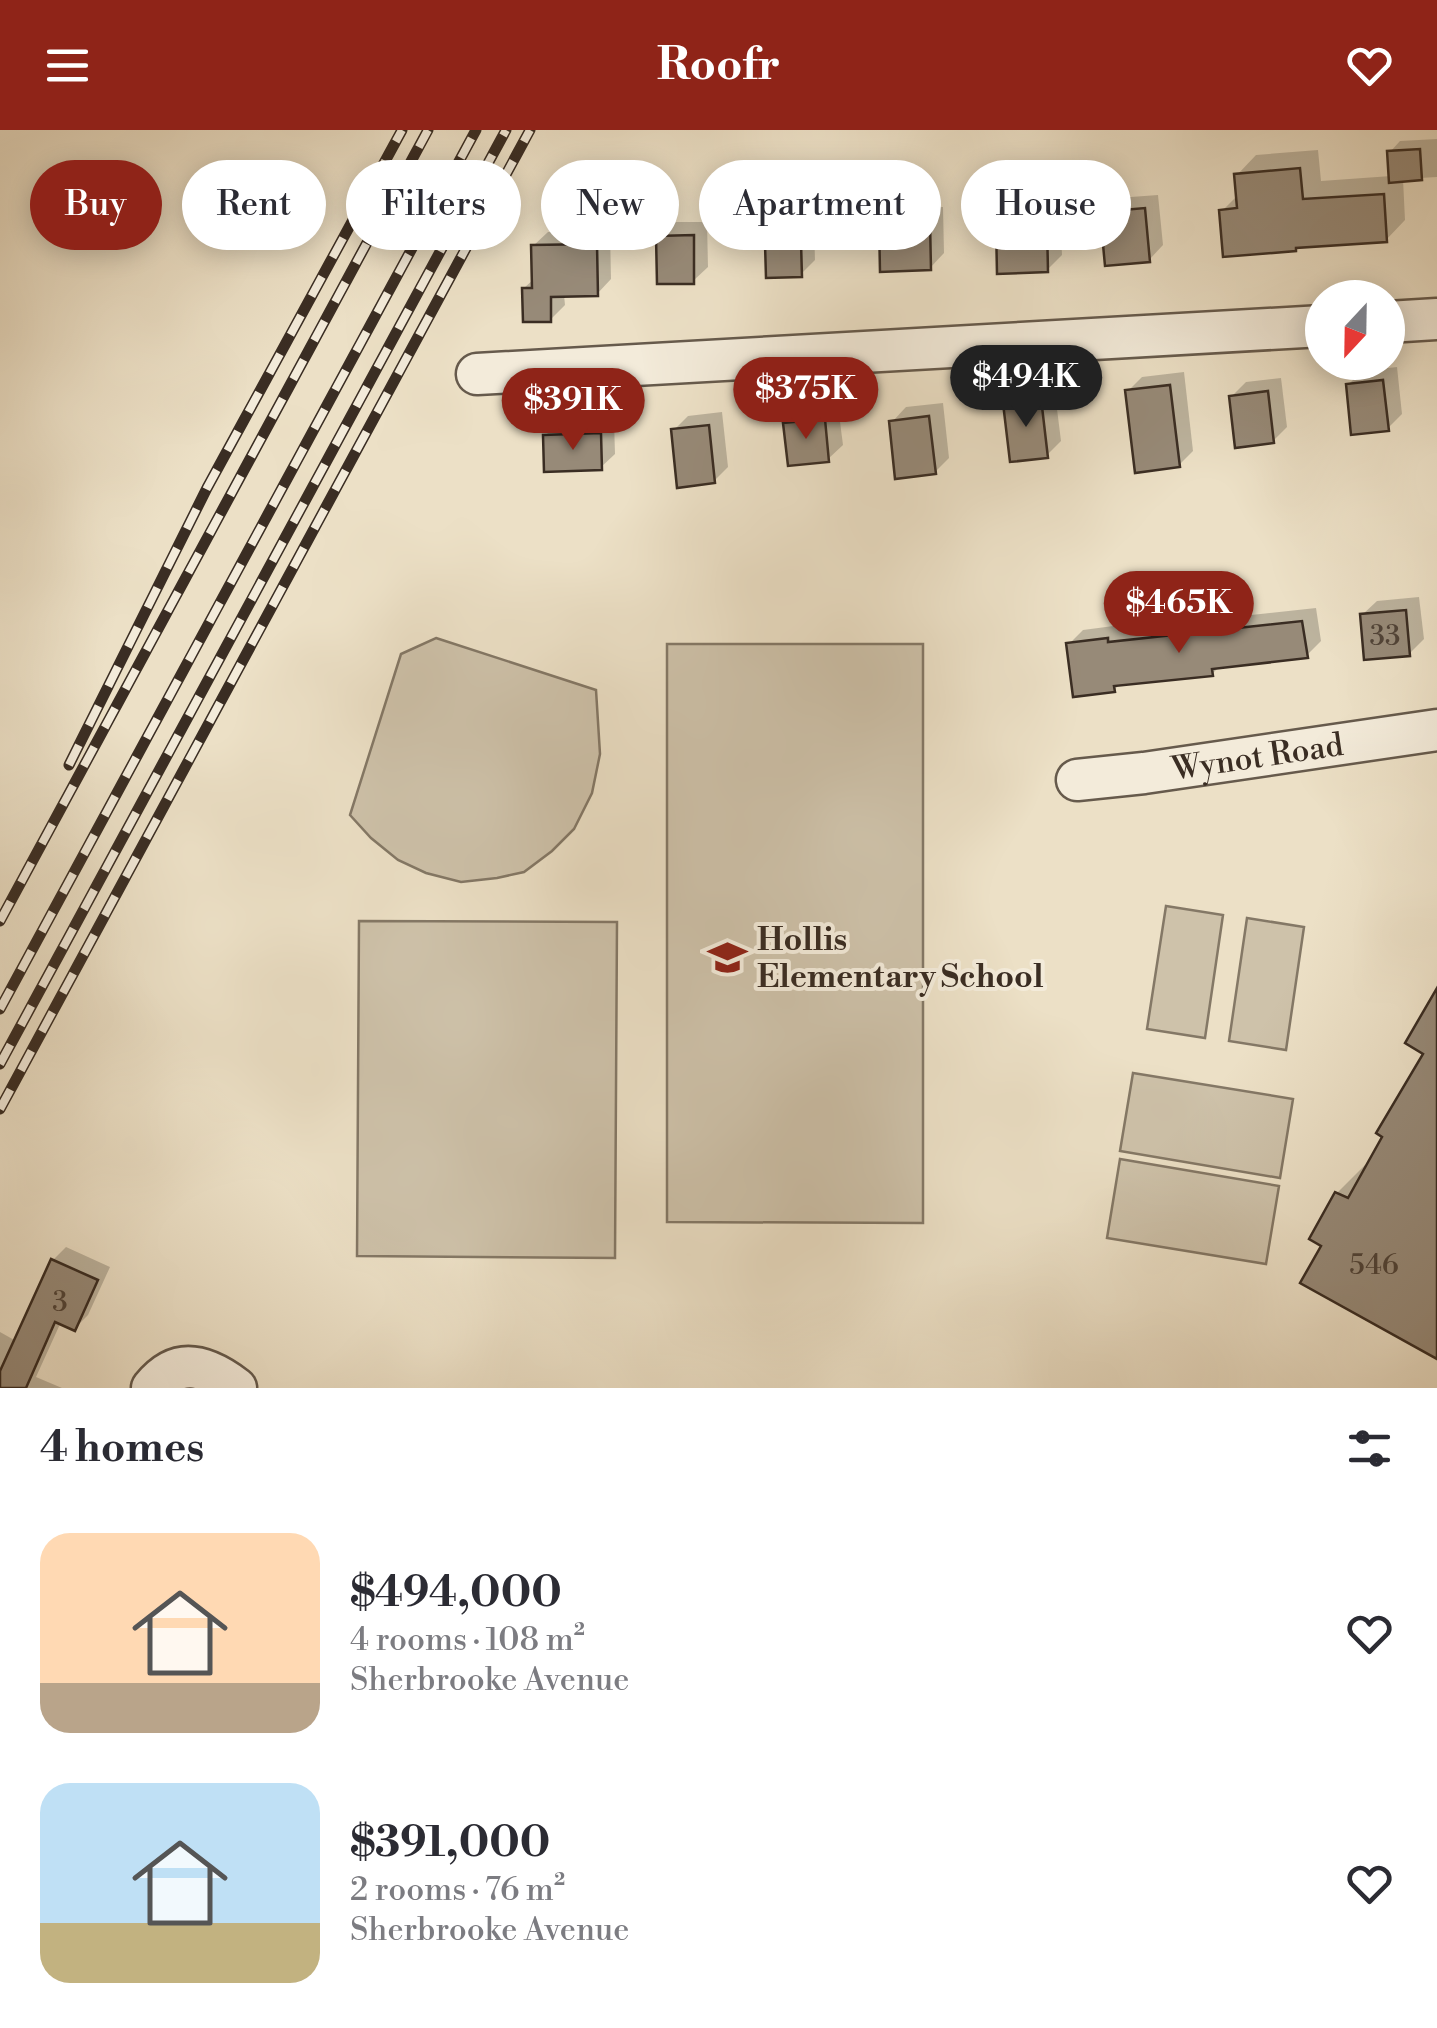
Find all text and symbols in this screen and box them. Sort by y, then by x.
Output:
text: Roofr [657,37,780,94]
icon: menu [40,38,95,93]
icon: heart [1342,38,1397,93]
chip: Buy [30,160,162,250]
chip: Rent [182,160,326,250]
chip: Filters [346,160,521,250]
chip: New [541,160,679,250]
chip: Apartment [699,160,941,250]
chip: House [961,160,1131,250]
north arrow [1305,280,1405,380]
map controls [1305,280,1405,380]
pin: $494K [956,345,1096,430]
pin: $375K [736,357,876,442]
text: $494K [972,357,1080,397]
pin: $391K [503,368,643,453]
text: $375K [755,369,857,409]
text: $391K [524,380,622,420]
pin: $465K [1109,571,1249,656]
text: $465K [1126,583,1232,623]
house number: 33 [1370,619,1400,654]
street label: Wynot Road [1168,725,1346,790]
place label: Hollis Elementary School [757,920,1044,997]
school or university icon: Hollis Elementary School [706,936,748,978]
house number: 546 [1349,1248,1399,1283]
house number: 3 [52,1285,68,1320]
icon: filters [1342,1421,1397,1476]
text: 4 homes [40,1422,204,1475]
text: $494,000 [350,1567,562,1620]
icon: home [120,1573,240,1693]
icon: heart [1342,1606,1397,1661]
text: 4 rooms · 108 m² [350,1620,585,1660]
text: Sherbrooke Avenue [350,1660,630,1700]
text: $391,000 [350,1817,550,1870]
icon: home [120,1823,240,1943]
icon: heart [1342,1856,1397,1911]
text: 2 rooms · 76 m² [350,1870,565,1910]
text: Sherbrooke Avenue [350,1910,630,1950]

